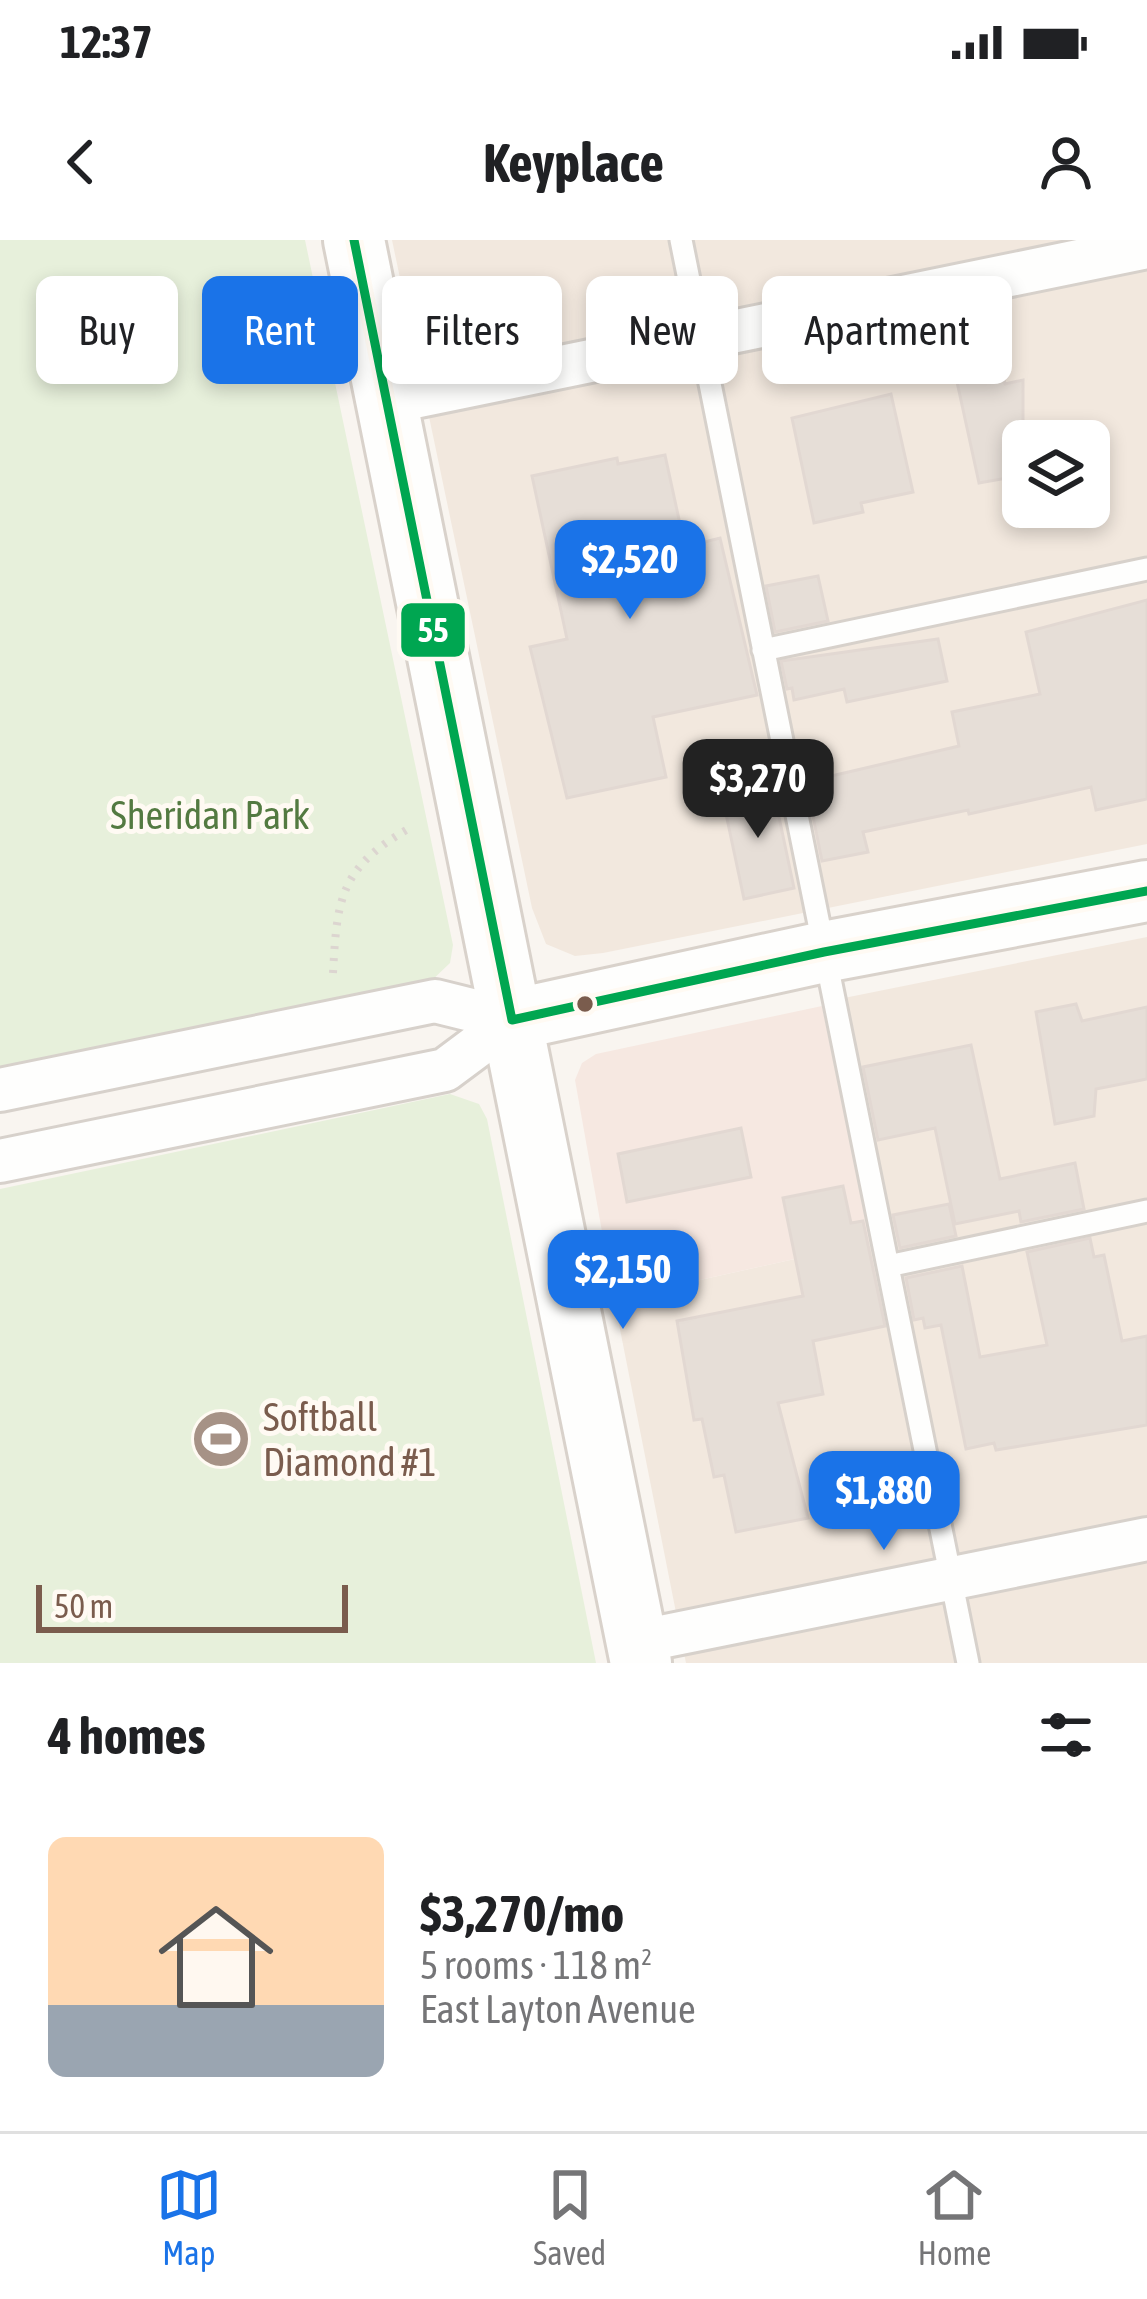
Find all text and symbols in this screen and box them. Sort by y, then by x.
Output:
text: 12:37 [60,16,153,68]
icon: back [48,129,114,195]
icon: person [1033,129,1099,195]
text: Keyplace [483,132,664,193]
chip: Buy [36,276,178,384]
chip: Rent [202,276,358,384]
chip: Filters [382,276,562,384]
chip: New [586,276,738,384]
chip: Apartment [762,276,1012,384]
map controls [1002,420,1110,528]
button: layers [1002,420,1110,528]
pin: $2,520 [532,520,728,622]
text: $2,520 [582,537,678,581]
line badge: 55 [399,601,467,659]
text: 55 [417,611,449,649]
pin: $3,270 [660,739,856,841]
text: $3,270 [710,756,806,800]
park label: Sheridan Park [110,793,310,837]
unlabelled marker [574,993,596,1015]
pin: $2,150 [525,1230,721,1332]
text: $2,150 [575,1247,671,1291]
place label: Softball Diamond #1 [263,1395,437,1484]
sports icon: Softball Diamond #1 [190,1408,252,1470]
pin: $1,880 [786,1451,982,1553]
text: $1,880 [836,1468,932,1512]
scale bar [36,1579,348,1632]
text: 50 m [54,1587,113,1625]
icon: filters [1033,1702,1099,1768]
text: 4 homes [48,1706,206,1765]
text: $3,270/mo [420,1884,624,1943]
icon: home [144,1885,288,2029]
text: 5 rooms · 118 m² [420,1943,652,1987]
text: East Layton Avenue [420,1987,696,2031]
tab: Map [156,2162,222,2272]
tab: Saved [533,2162,606,2272]
tab: Home [918,2162,991,2272]

